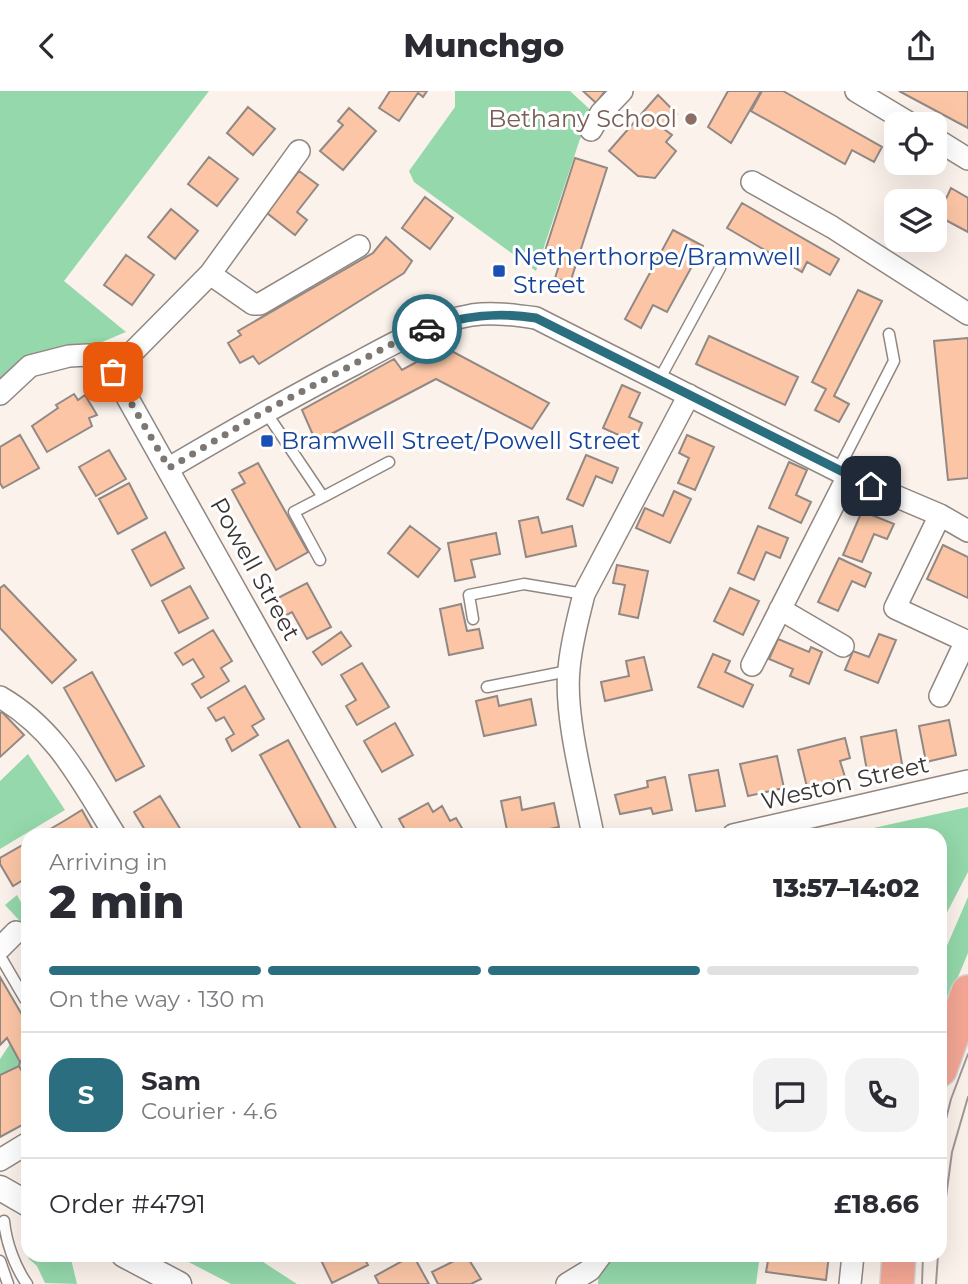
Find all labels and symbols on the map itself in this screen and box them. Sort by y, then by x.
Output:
place label: Bethany School [488,104,677,133]
marker: Bethany School [683,111,699,127]
place label: Netherthorpe/Bramwell Street [513,242,801,299]
marker: Netherthorpe/Bramwell Street [491,263,507,279]
courier [392,294,462,364]
pin [83,342,143,402]
place label: Bramwell Street/Powell Street [281,426,641,455]
marker: Bramwell Street/Powell Street [259,433,275,449]
pin [841,456,901,516]
street label: Powell Street [204,492,307,645]
street label: Weston Street [758,749,932,816]

